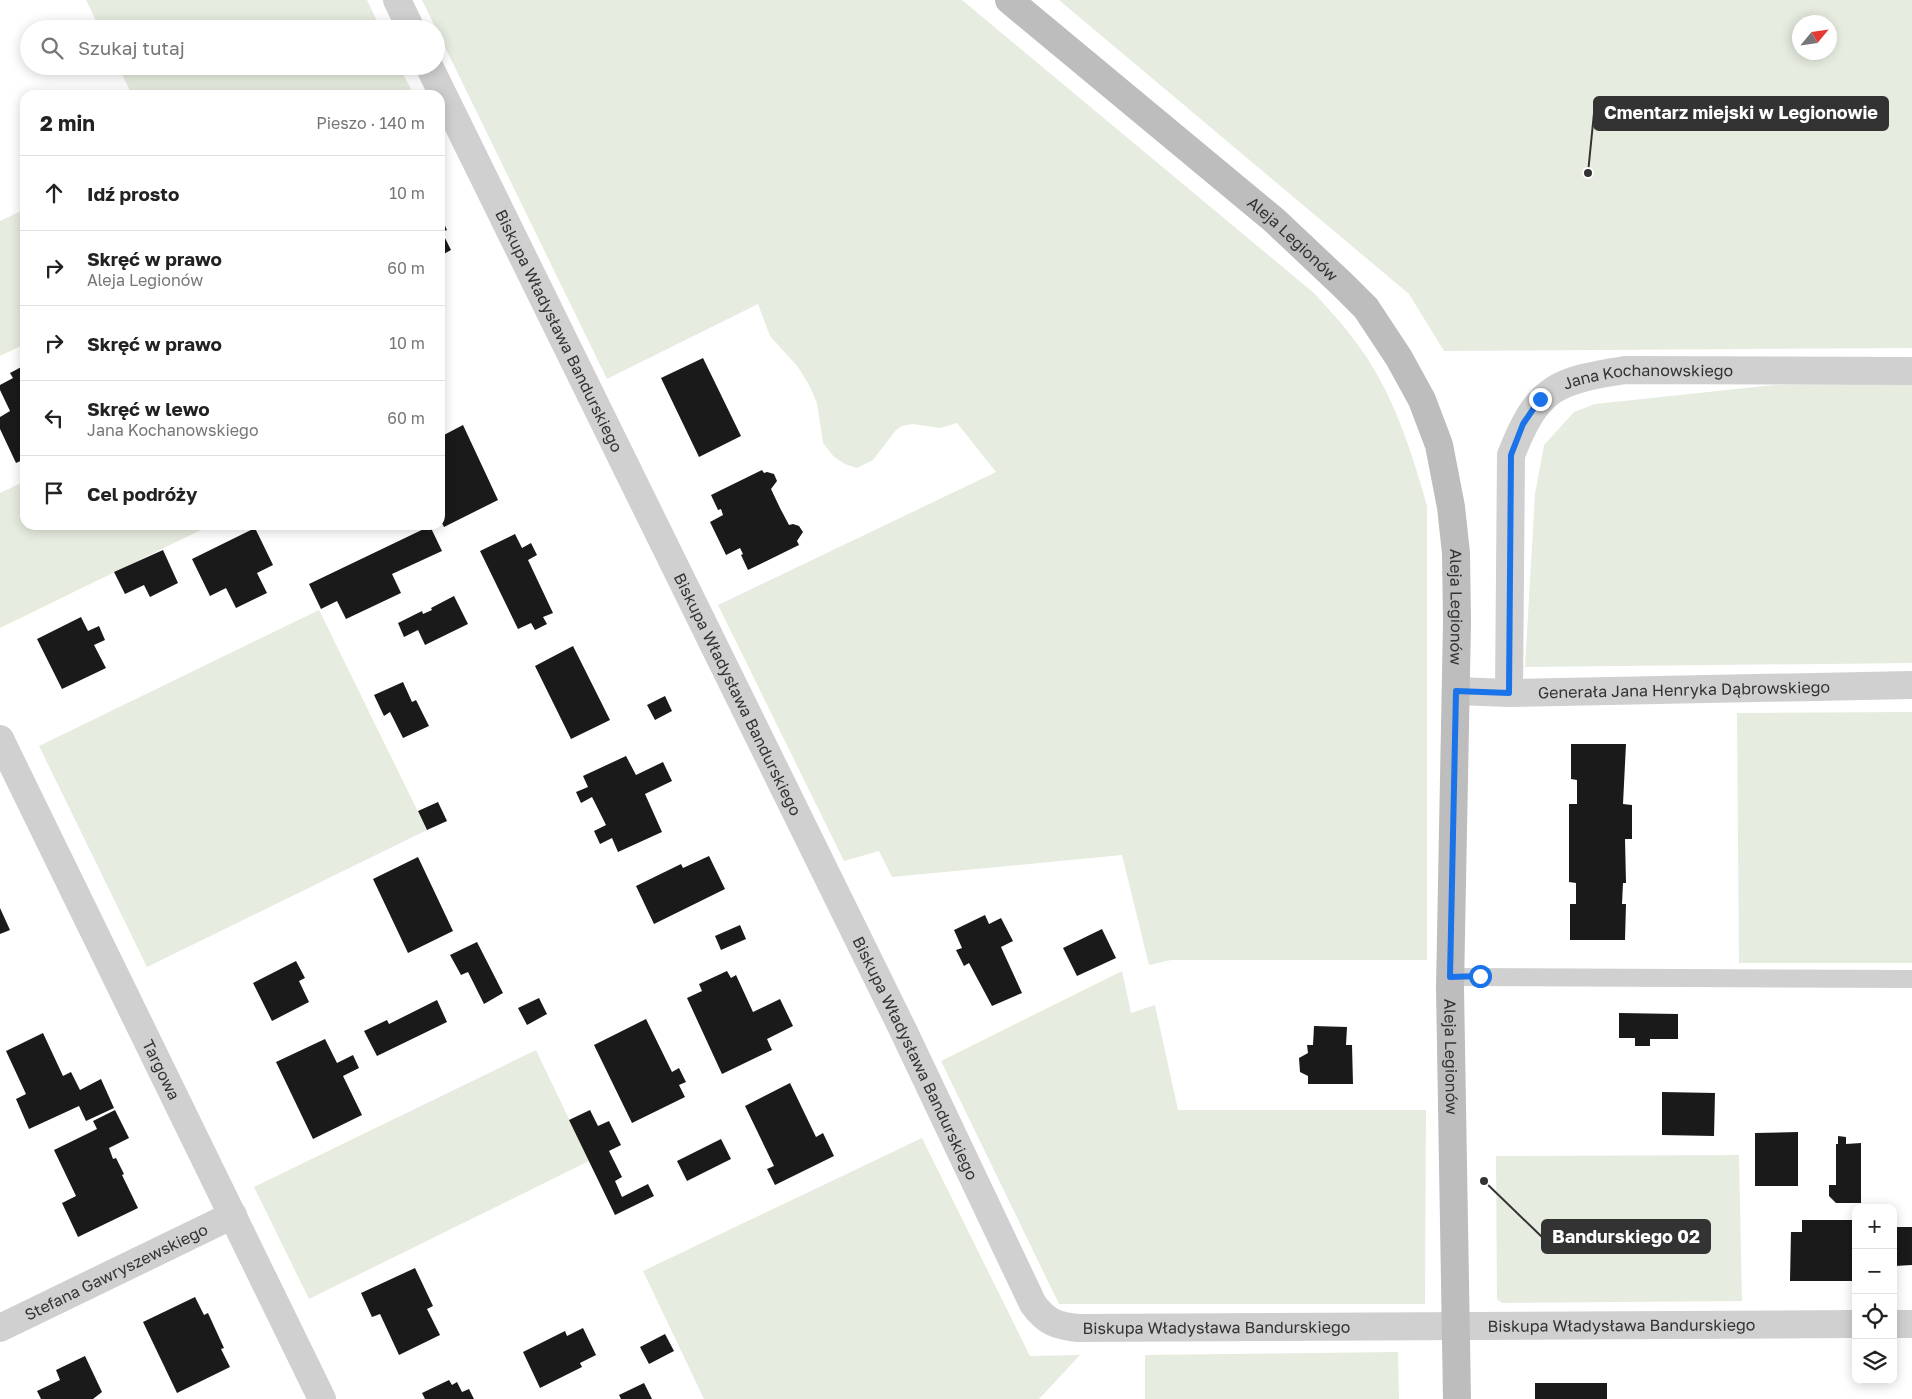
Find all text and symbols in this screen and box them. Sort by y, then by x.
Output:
north arrow [1792,15,1837,60]
search box [20,20,445,75]
icon: search [38,34,66,62]
text: Szukaj tutaj [78,36,185,59]
callout: Cmentarz miejski w Legionowie [1594,97,1888,130]
text: Cmentarz miejski w Legionowie [1604,101,1878,123]
text: 2 min [40,110,95,136]
text: Pieszo · 140 m [316,113,425,133]
icon: ahead [40,179,68,207]
text: Idź prosto [87,182,179,205]
text: 10 m [389,183,425,203]
street label: Aleja Legionów [1243,192,1343,285]
street label: Biskupa Władysława Bandurskiego [491,206,627,455]
text: Skręć w prawo [87,247,222,270]
icon: right [40,254,68,282]
text: 60 m [387,258,425,278]
text: Aleja Legionów [87,270,203,290]
icon: right [40,329,68,357]
text: Skręć w prawo [87,332,222,355]
text: 10 m [389,333,425,353]
street label: Jana Kochanowskiego [1560,360,1733,394]
route end [1529,388,1552,411]
text: Skręć w lewo [87,397,210,420]
icon: left [40,404,68,432]
text: 60 m [387,408,425,428]
text: Jana Kochanowskiego [87,420,259,440]
icon: arrive [40,479,68,507]
text: Cel podróży [87,482,197,505]
street label: Aleja Legionów [1446,549,1467,665]
street label: Biskupa Władysława Bandurskiego [670,570,806,819]
street label: Generała Jana Henryka Dąbrowskiego [1538,677,1830,702]
street label: Biskupa Władysława Bandurskiego [848,933,983,1183]
route start [1469,965,1492,988]
street label: Aleja Legionów [1440,999,1462,1115]
street label: Targowa [138,1036,185,1103]
map controls [1852,1204,1897,1384]
button: + [1852,1204,1897,1249]
street label: Stefana Gawryszewskiego [21,1219,211,1325]
callout: Bandurskiego 02 [1542,1220,1710,1253]
text: Bandurskiego 02 [1552,1225,1700,1247]
button: − [1852,1249,1897,1294]
button: locate [1852,1294,1897,1339]
street label: Biskupa Władysława Bandurskiego [1487,1315,1755,1336]
street label: Biskupa Władysława Bandurskiego [1082,1317,1350,1338]
button: layers [1852,1339,1897,1384]

